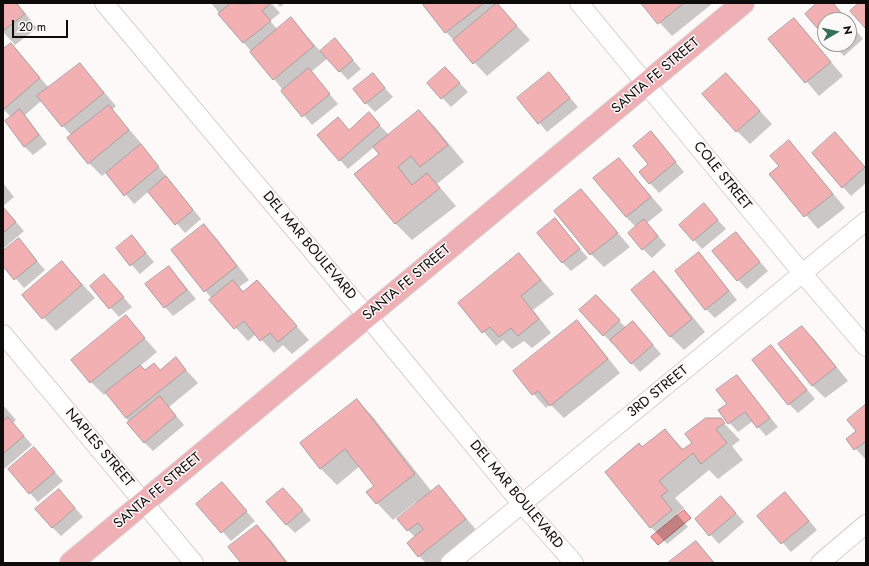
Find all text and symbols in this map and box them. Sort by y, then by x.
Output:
scale bar [14,12,70,38]
north arrow [817,12,857,52]
text: 20 m [19,18,46,36]
text: N [839,25,856,36]
street label: SANTA FE STREET [609,34,703,118]
street label: COLE STREET [689,139,755,213]
street label: DEL MAR BOULEVARD [259,188,359,304]
street label: SANTA FE STREET [360,241,454,325]
street label: 3RD STREET [624,362,692,422]
street label: NAPLES STREET [61,405,137,491]
street label: DEL MAR BOULEVARD [466,437,566,553]
street label: SANTA FE STREET [111,449,205,533]

